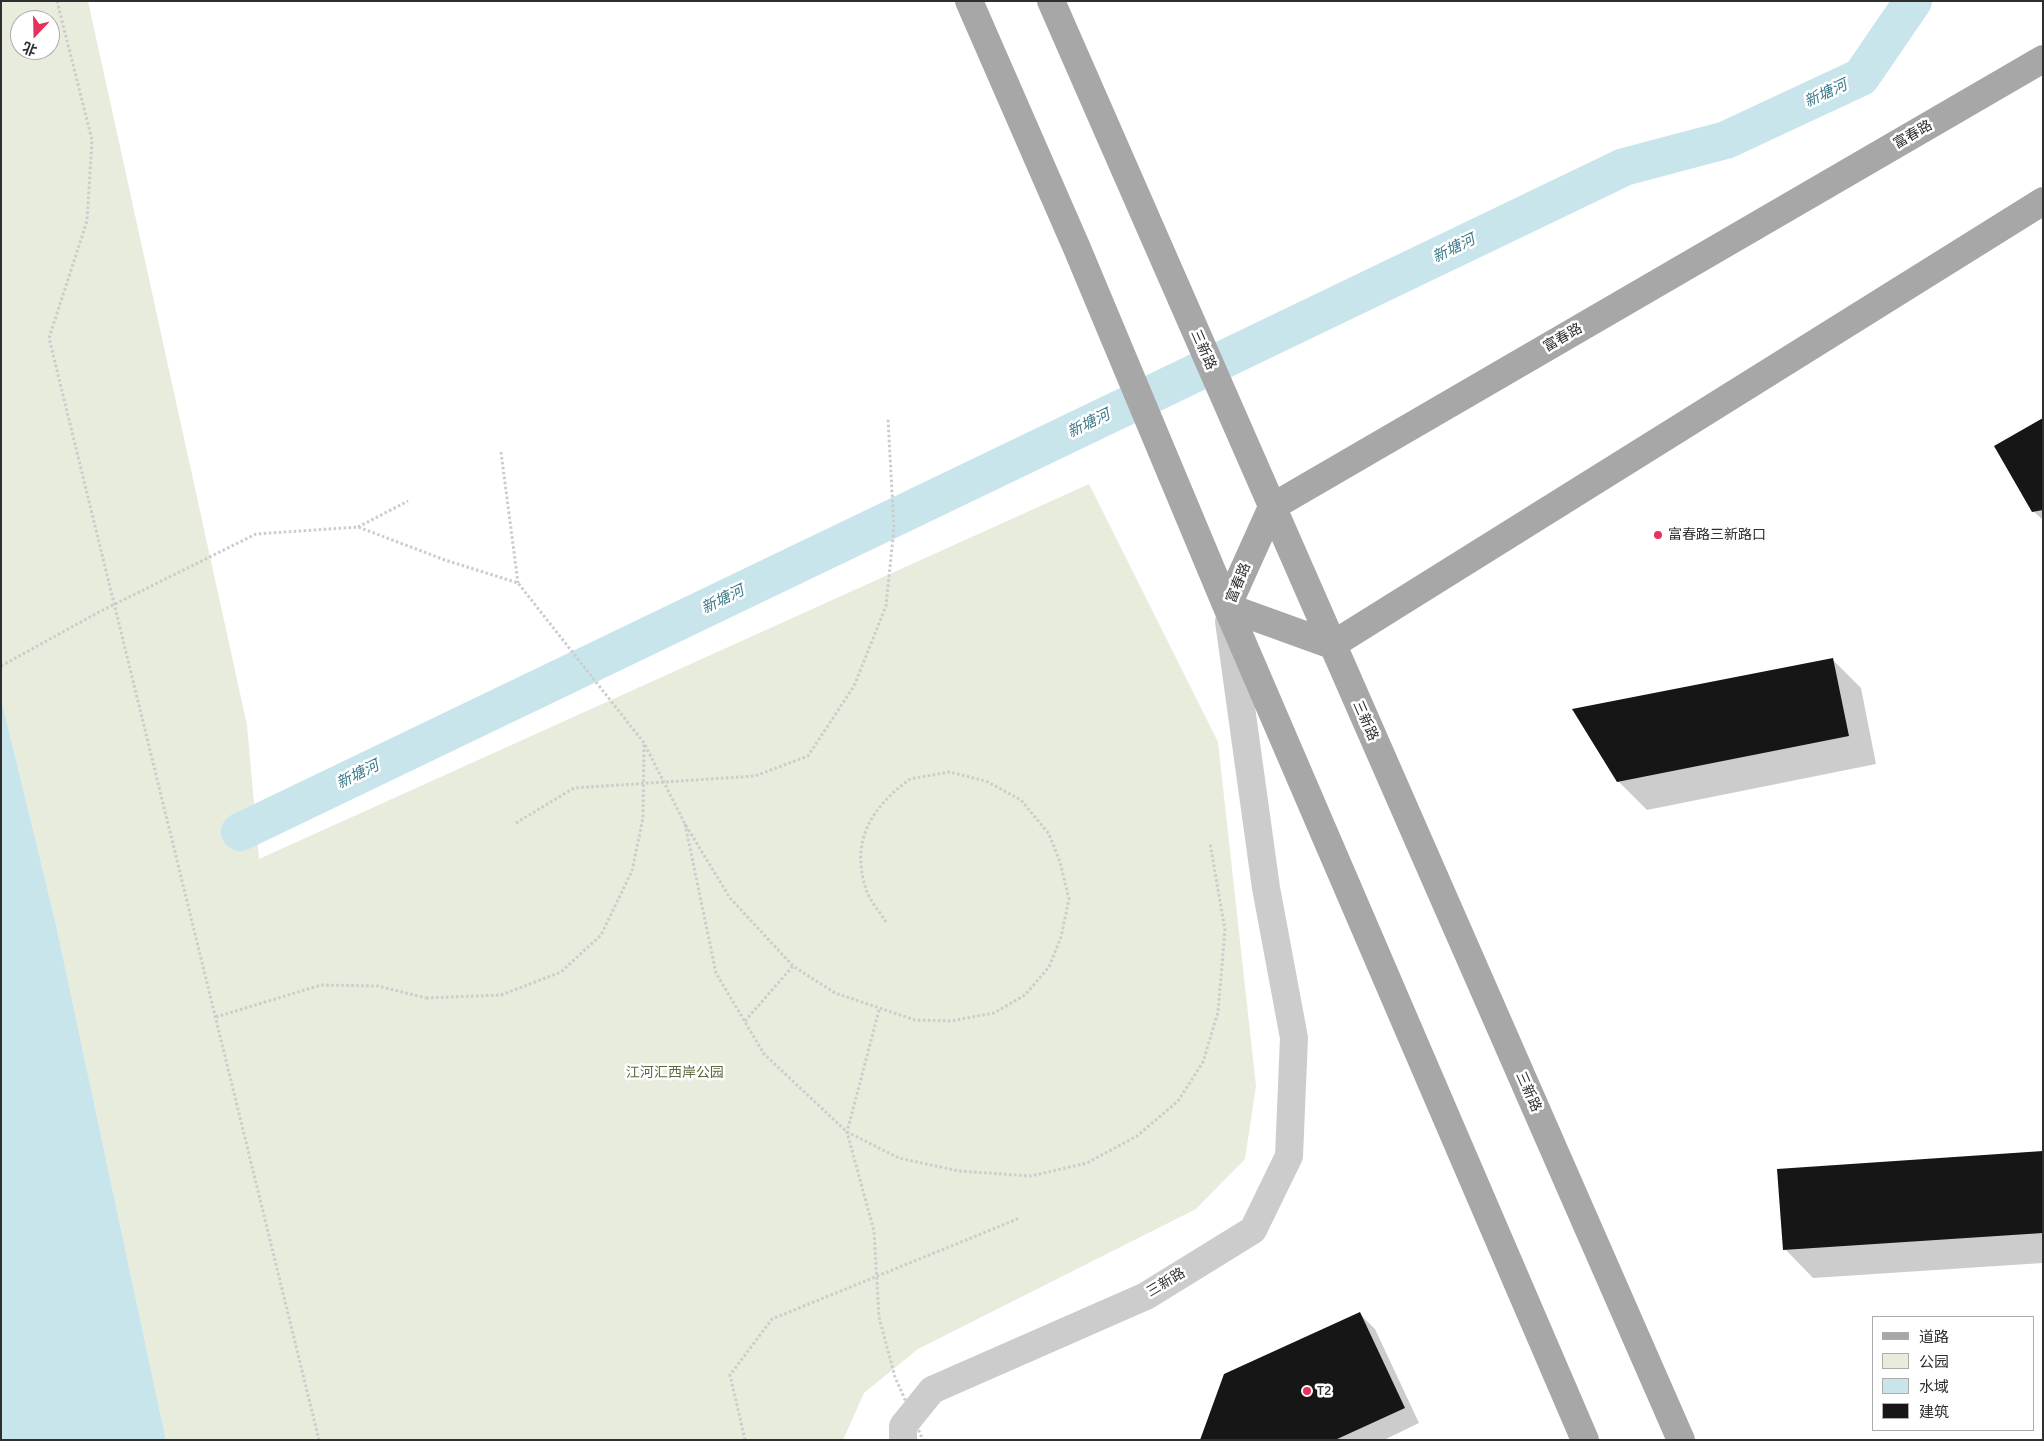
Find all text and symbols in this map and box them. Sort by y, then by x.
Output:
north arrow [10,10,60,60]
text: 北 [20,38,39,59]
water label: 新塘河 [1802,76,1850,112]
street label: 富春路 [1891,117,1935,153]
water label: 新塘河 [1430,231,1478,267]
street label: 富春路 [1541,320,1585,356]
street label: 三新路 [1187,327,1219,373]
water label: 新塘河 [1065,406,1113,442]
place label: 富春路三新路口 [1668,527,1766,543]
marker: 富春路三新路口 [1652,529,1664,541]
street label: 富春路 [1223,560,1255,606]
water label: 新塘河 [699,582,747,618]
street label: 三新路 [1349,698,1381,744]
water label: 新塘河 [334,757,382,793]
park label: 江河汇西岸公园 [626,1065,724,1081]
street label: 三新路 [1512,1069,1544,1115]
street label: 三新路 [1144,1265,1188,1301]
legend [1872,1316,2034,1431]
text: 道路 [1919,1328,1949,1346]
text: 公园 [1919,1353,1949,1371]
text: 水域 [1919,1378,1949,1396]
place label: T2 [1317,1383,1331,1399]
marker: T2 [1301,1385,1313,1397]
text: 建筑 [1919,1403,1949,1421]

